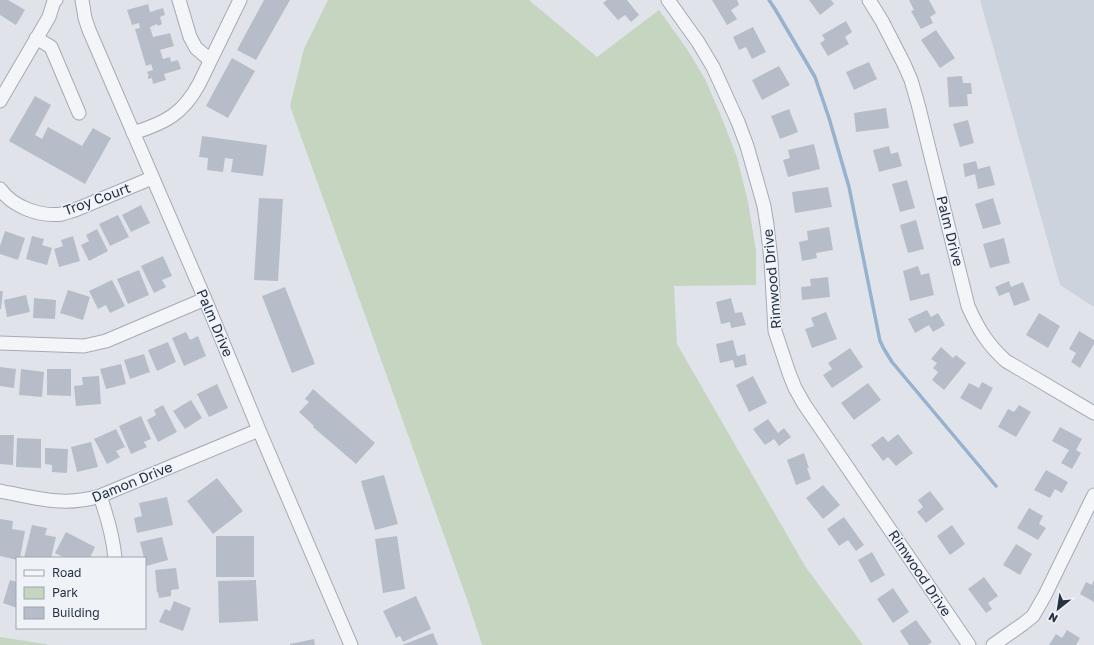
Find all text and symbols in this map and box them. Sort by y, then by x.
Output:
street label: Troy Court [61,179,133,218]
street label: Palm Drive [934,194,967,268]
street label: Rimwood Drive [759,228,784,330]
street label: Palm Drive [194,286,237,359]
street label: Damon Drive [89,458,175,505]
street label: Rimwood Drive [885,526,956,619]
legend [16,557,146,629]
text: Road [52,565,81,580]
text: Park [52,585,78,600]
north arrow [1038,589,1078,629]
text: Building [52,605,100,620]
text: N [1046,610,1060,626]

